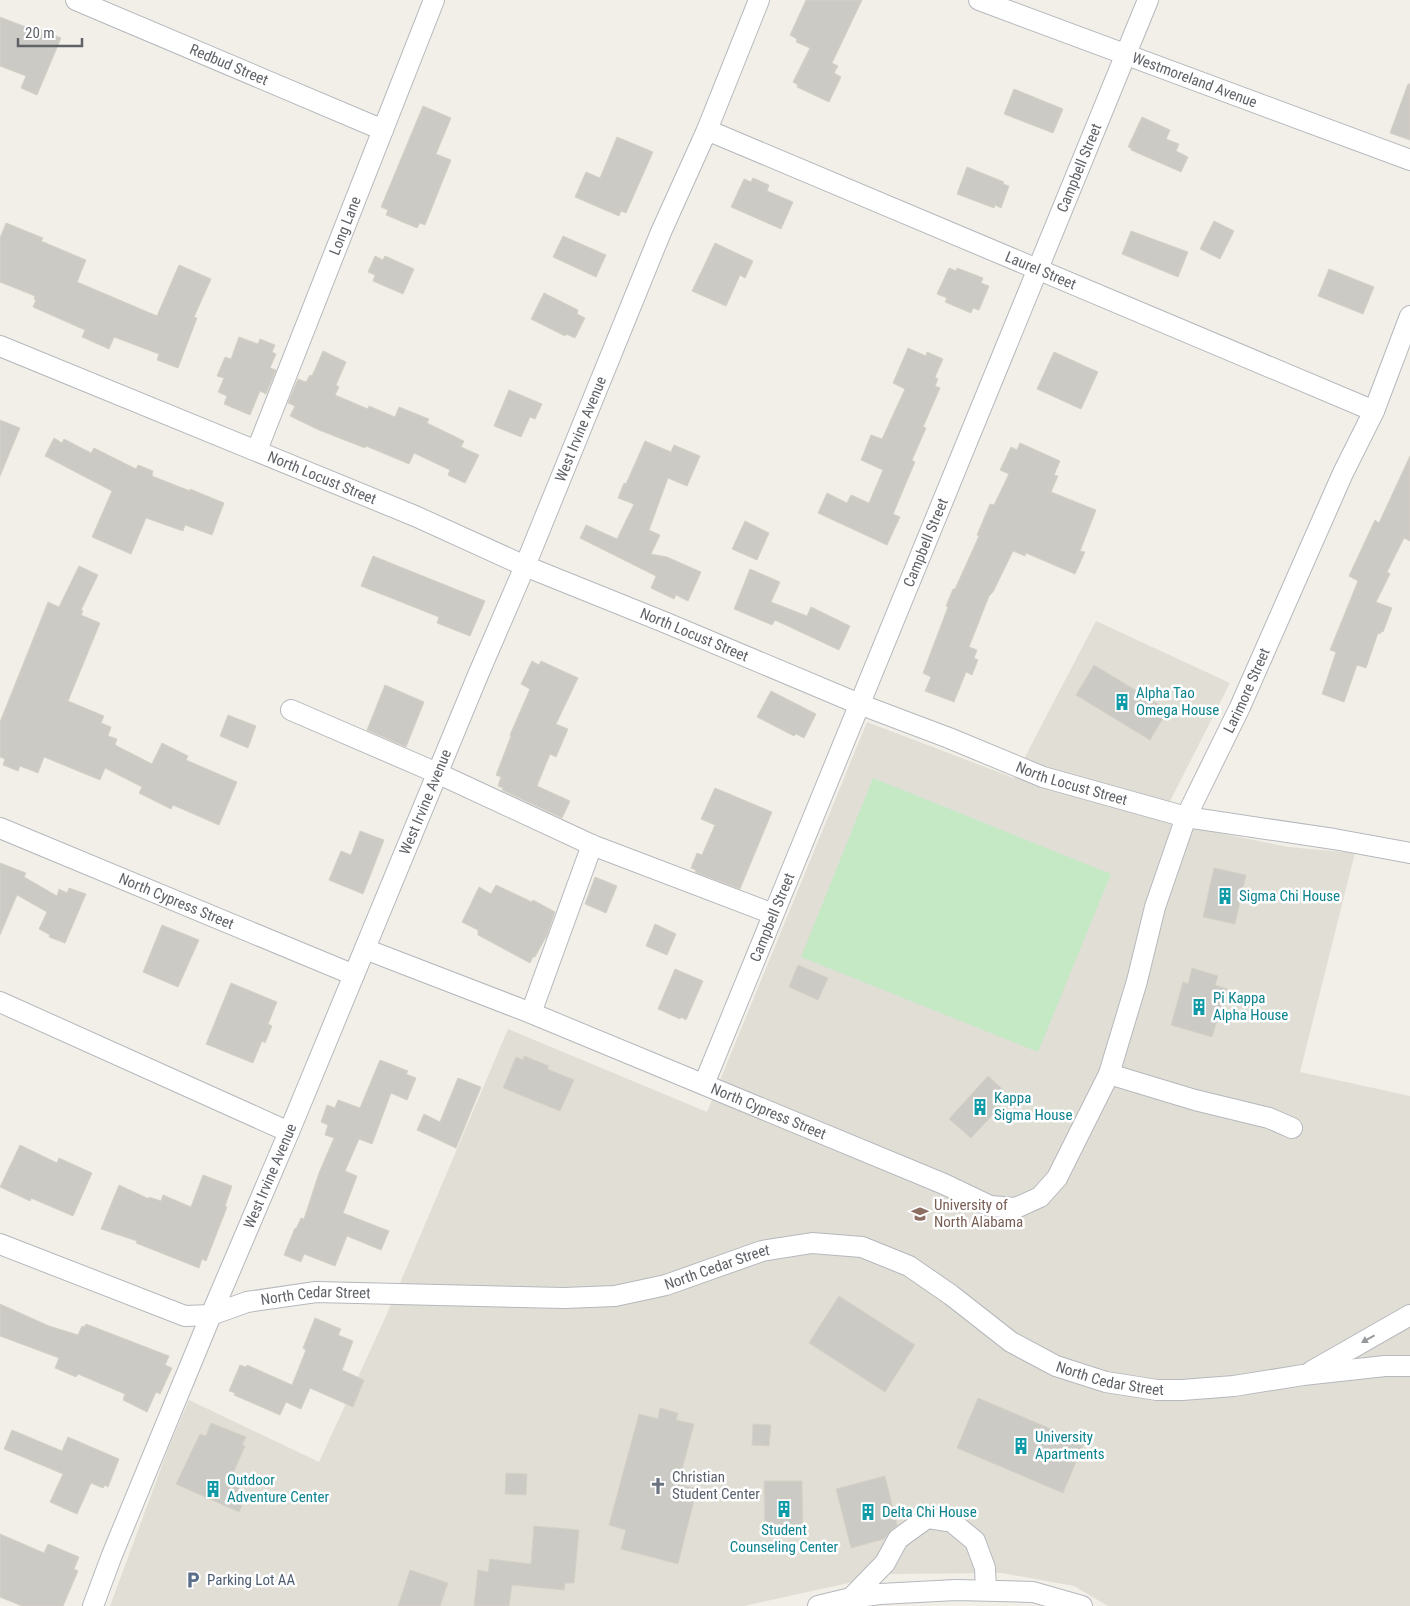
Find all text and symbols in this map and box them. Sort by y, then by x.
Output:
scale bar [18,15,81,47]
text: 20 m [25,24,55,42]
street label: Redbud Street [187,40,271,89]
street label: Westmoreland Avenue [1130,49,1260,111]
street label: Campbell Street [1053,121,1105,215]
street label: Long Lane [326,194,365,258]
street label: Laurel Street [1002,248,1079,293]
street label: West Irvine Avenue [551,374,610,485]
street label: North Locust Street [265,448,379,508]
street label: Campbell Street [900,496,952,590]
street label: North Locust Street [637,604,751,665]
street label: Larimore Street [1220,645,1274,736]
place label: Alpha Tao Omega House [1136,684,1219,719]
building icon: Alpha Tao Omega House [1112,692,1132,712]
street label: West Irvine Avenue [396,747,455,857]
street label: North Locust Street [1013,758,1129,809]
street label: North Cypress Street [116,869,237,933]
street label: Campbell Street [746,870,798,965]
building icon: Sigma Chi House [1215,886,1235,906]
place label: Sigma Chi House [1239,887,1340,905]
place label: Pi Kappa Alpha House [1213,989,1288,1024]
building icon: Pi Kappa Alpha House [1189,997,1209,1017]
street label: North Cypress Street [708,1080,829,1143]
place label: Kappa Sigma House [994,1089,1073,1124]
building icon: Kappa Sigma House [970,1097,990,1117]
street label: West Irvine Avenue [240,1121,300,1231]
place label: University of North Alabama [934,1196,1023,1231]
school or university icon: University of North Alabama [910,1204,930,1224]
street label: North Cedar Street [662,1241,771,1294]
street label: North Cedar Street [260,1283,371,1309]
one-way arrow [1360,1335,1375,1343]
street label: North Cedar Street [1054,1358,1164,1399]
place label: University Apartments [1035,1428,1105,1463]
building icon: University Apartments [1011,1436,1031,1456]
place label: Christian Student Center [672,1468,760,1503]
place label: Outdoor Adventure Center [227,1471,330,1506]
church icon: Christian Student Center [648,1476,668,1496]
building icon: Outdoor Adventure Center [203,1479,223,1499]
building icon: Student Counseling Center [774,1499,794,1519]
building icon: Delta Chi House [858,1502,878,1522]
place label: Delta Chi House [882,1503,977,1521]
place label: Student Counseling Center [730,1521,839,1556]
parking icon: Parking Lot AA [183,1570,203,1590]
place label: Parking Lot AA [207,1571,295,1589]

